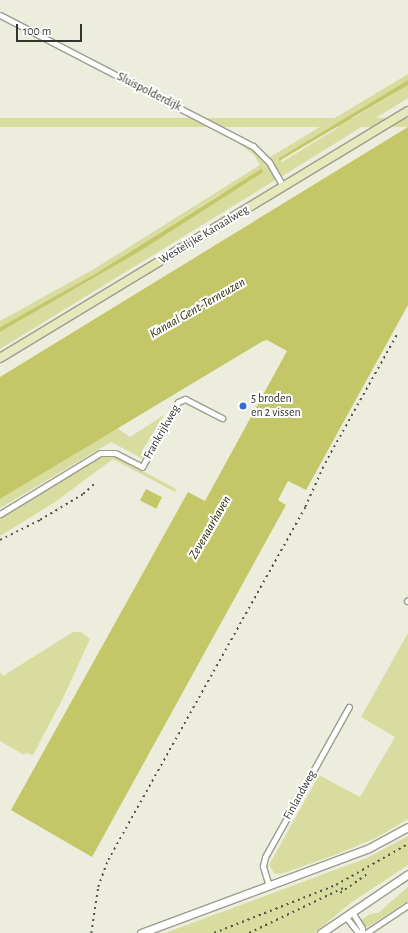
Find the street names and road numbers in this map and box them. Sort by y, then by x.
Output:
street label: Sluispolderdijk [114,70,184,114]
street label: Westelijke Kanaalweg [156,202,252,268]
street label: Frankrijkweg [141,402,183,462]
street label: Finlandweg [281,768,319,822]

